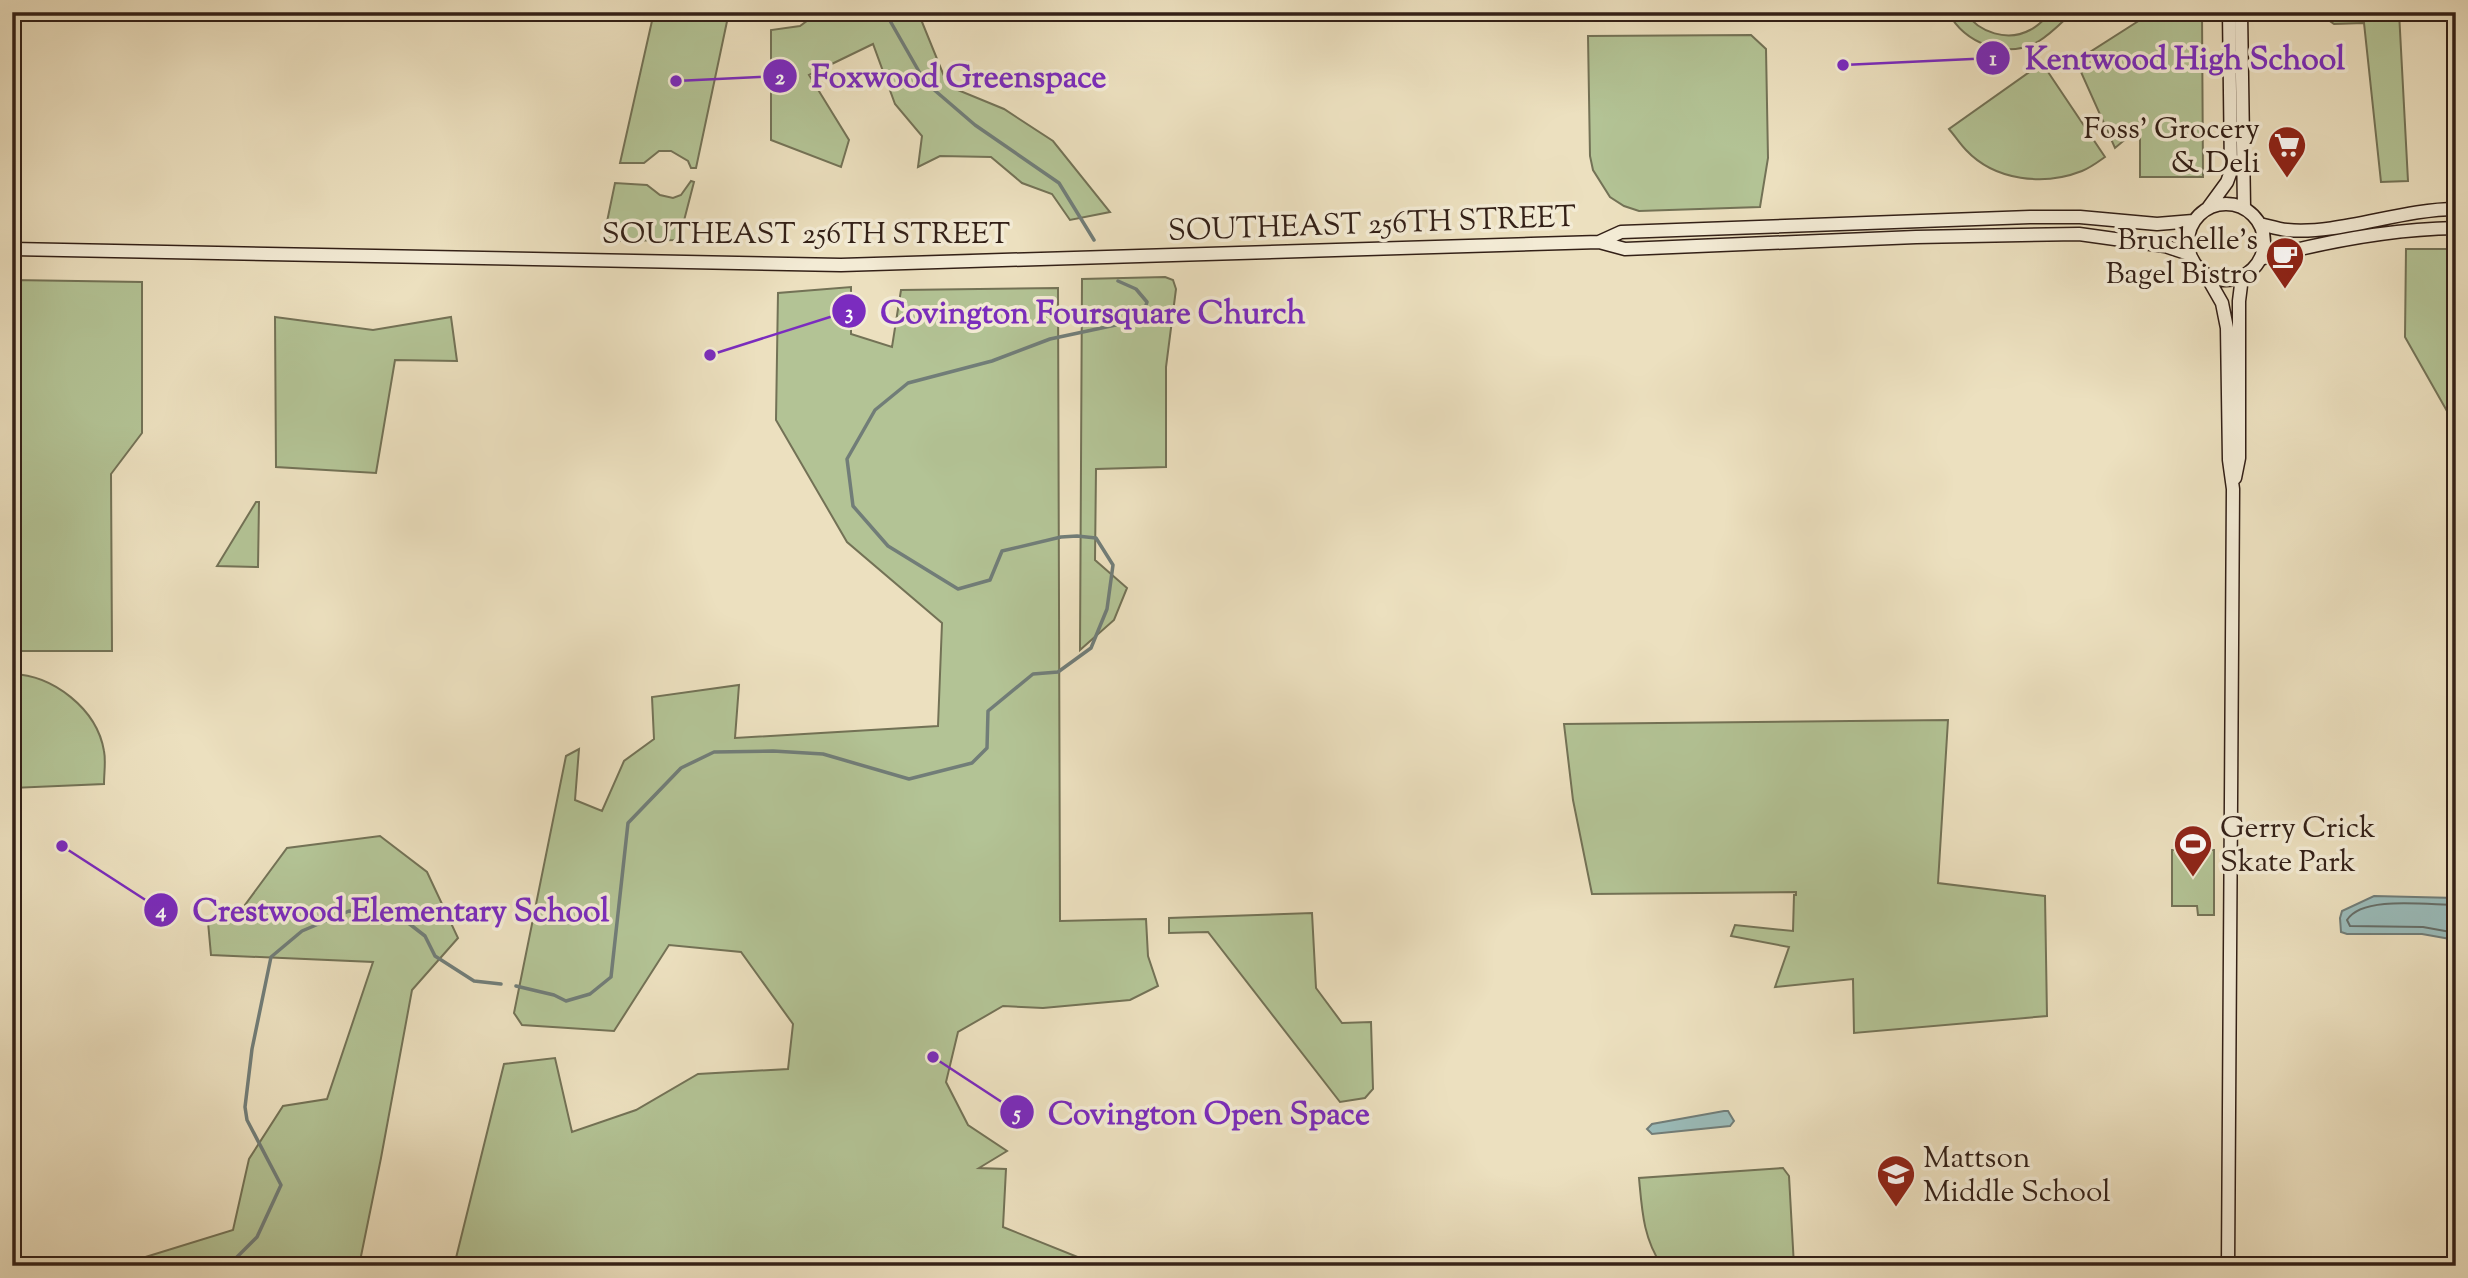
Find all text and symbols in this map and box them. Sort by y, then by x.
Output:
callout: Kentwood High School [1976,31,2359,84]
text: Kentwood High School [2025,38,2345,84]
text: 1 [1989,45,1997,75]
callout: Foxwood Greenspace [762,50,1120,103]
text: Foxwood Greenspace [811,56,1107,102]
text: 2 [775,64,785,94]
place label: Foss' Grocery & Deli [2084,109,2260,186]
supermarket icon: Foss' Grocery & Deli [2266,124,2308,179]
street label: SOUTHEAST 256TH STREET [1167,197,1577,254]
street label: SOUTHEAST 256TH STREET [602,214,1010,257]
place label: Bruchelle's Bagel Bistro [2105,220,2258,297]
cafe icon: Bruchelle's Bagel Bistro [2264,235,2306,290]
callout: Covington Foursquare Church [831,285,1319,338]
text: Covington Foursquare Church [880,292,1306,338]
text: 3 [845,299,853,329]
place label: Gerry Crick Skate Park [2220,808,2376,885]
sports icon: Gerry Crick Skate Park [2172,823,2214,878]
callout: Crestwood Elementary School [144,884,623,937]
text: Crestwood Elementary School [193,890,609,936]
text: 4 [155,897,167,927]
callout: Covington Open Space [999,1086,1384,1139]
text: Covington Open Space [1048,1093,1370,1139]
text: 5 [1011,1100,1021,1130]
place label: Mattson Middle School [1923,1138,2111,1215]
school or university icon: Mattson Middle School [1875,1153,1917,1208]

